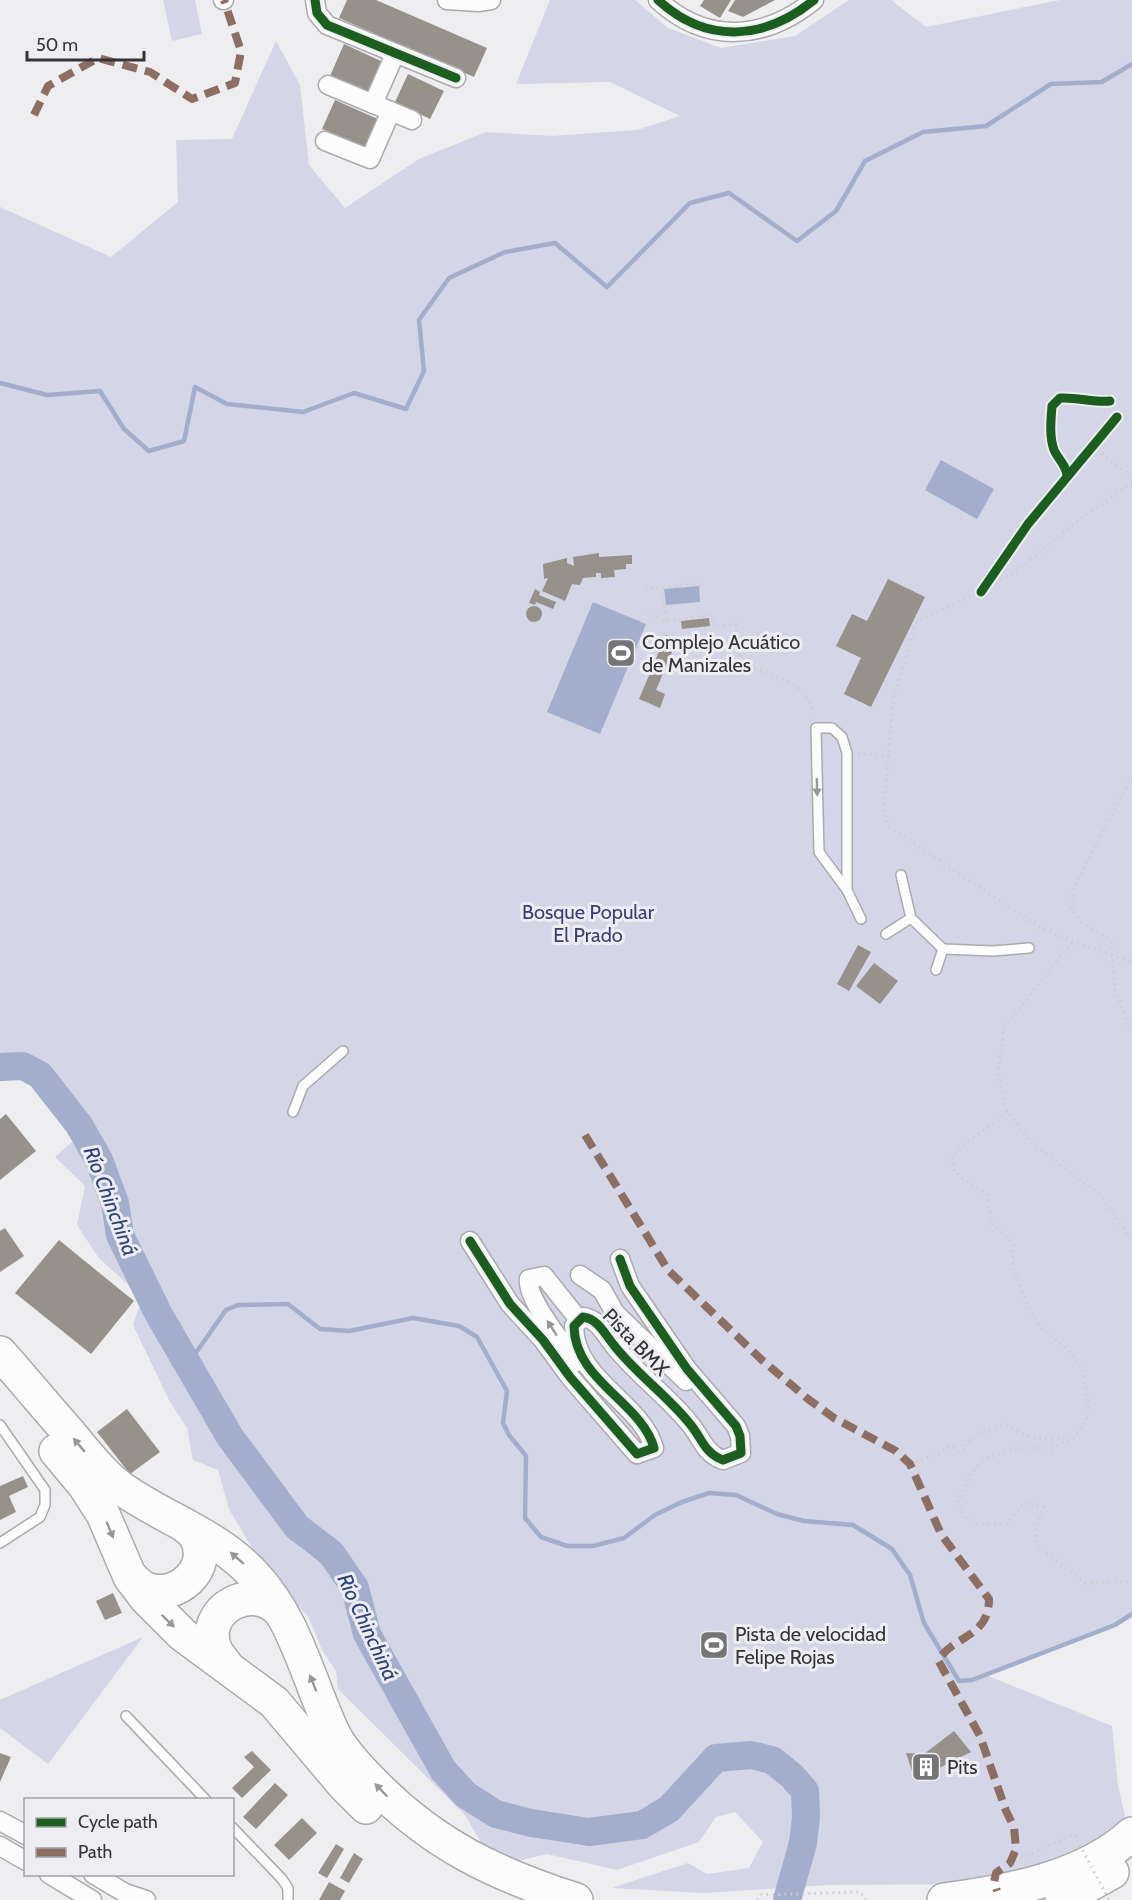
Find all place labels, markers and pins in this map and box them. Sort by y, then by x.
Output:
place label: Complejo Acuático de Manizales [642,630,800,677]
sports icon: Complejo Acuático de Manizales [605,637,637,669]
place label: Pista de velocidad Felipe Rojas [735,1622,886,1669]
sports icon: Pista de velocidad Felipe Rojas [698,1629,730,1661]
building icon: Pits [910,1751,942,1783]
place label: Pits [947,1755,978,1779]

